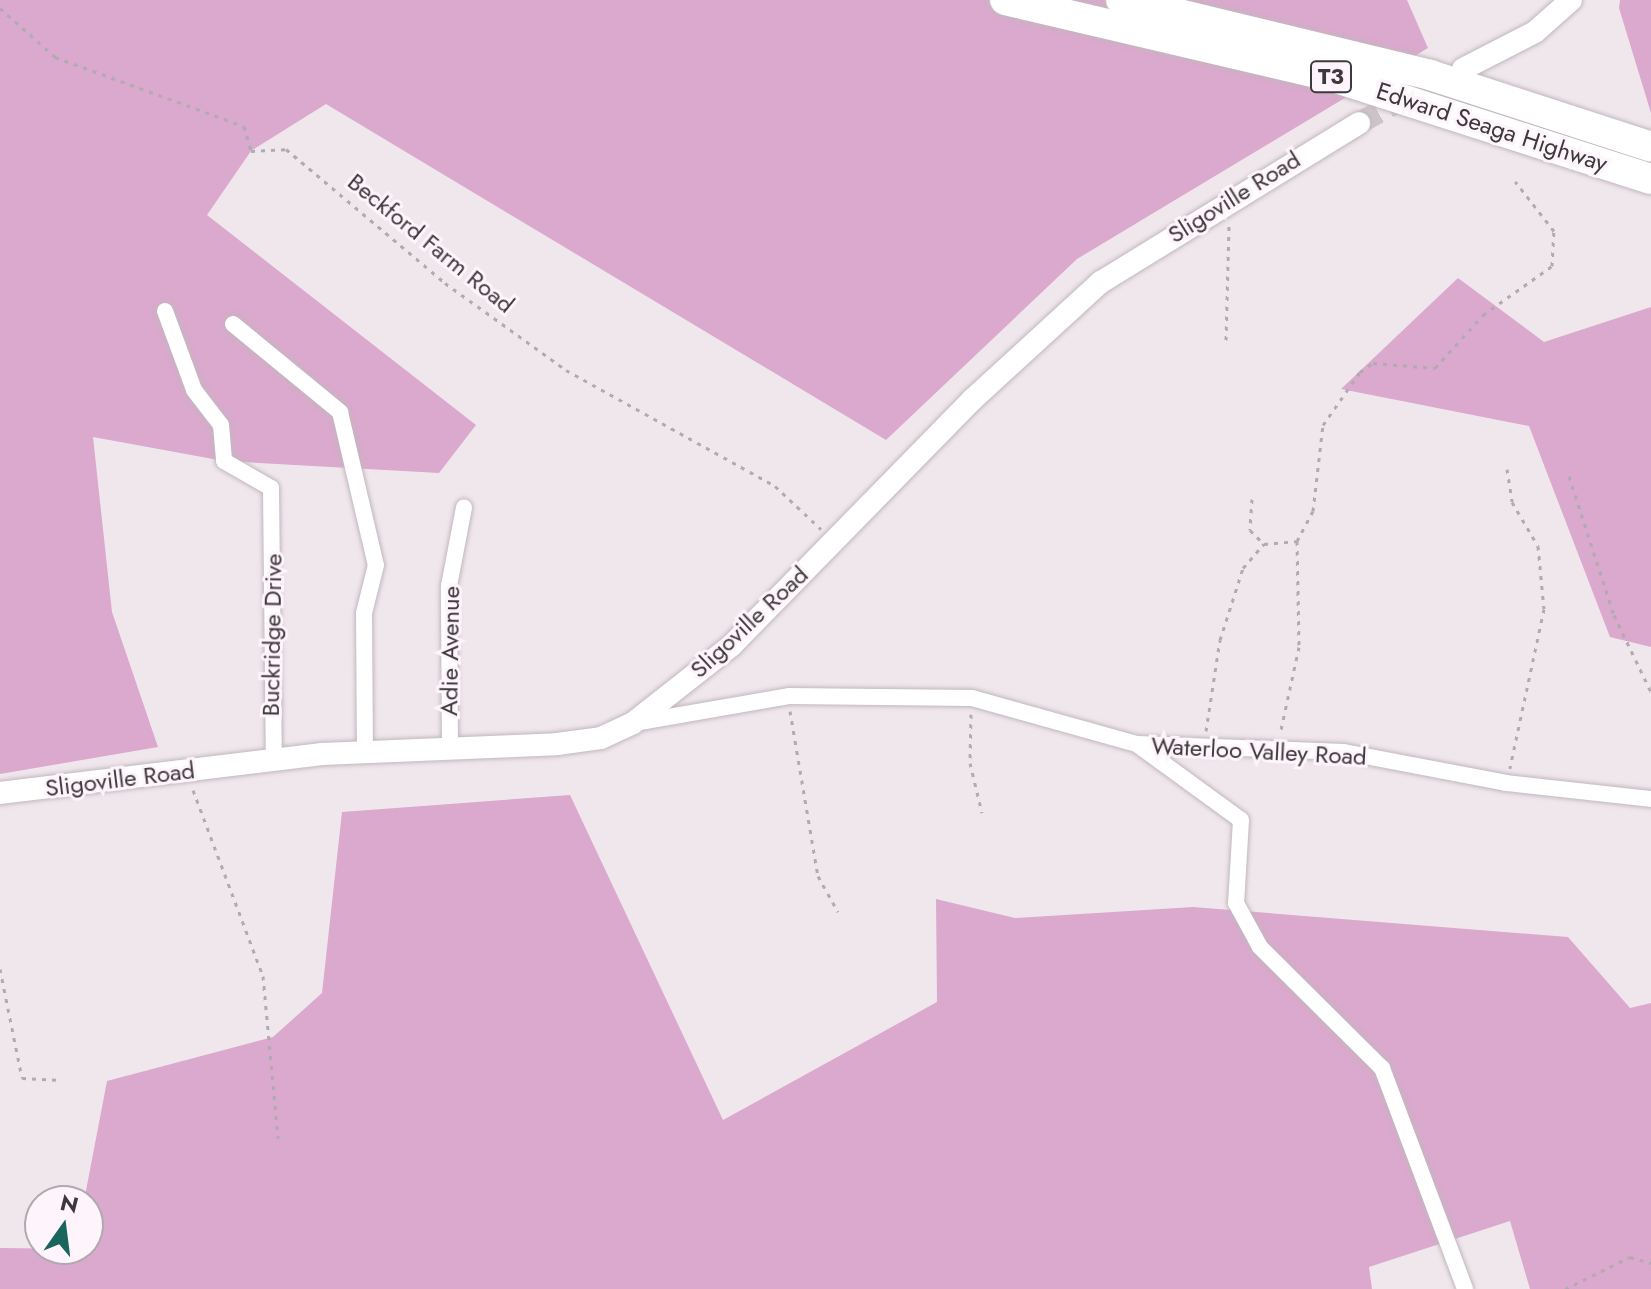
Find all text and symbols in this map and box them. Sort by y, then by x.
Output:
road number: T3 [1309,59,1353,95]
street label: Edward Seaga Highway [1373,76,1611,178]
street label: Sligoville Road [1163,145,1305,249]
street label: Beckford Farm Road [342,167,520,319]
street label: Buckridge Drive [256,553,288,717]
street label: Sligoville Road [684,560,814,684]
street label: Adie Avenue [434,586,466,716]
street label: Waterloo Valley Road [1151,731,1367,771]
street label: Sligoville Road [44,756,196,802]
north arrow [24,1185,104,1265]
text: N [57,1186,82,1221]

